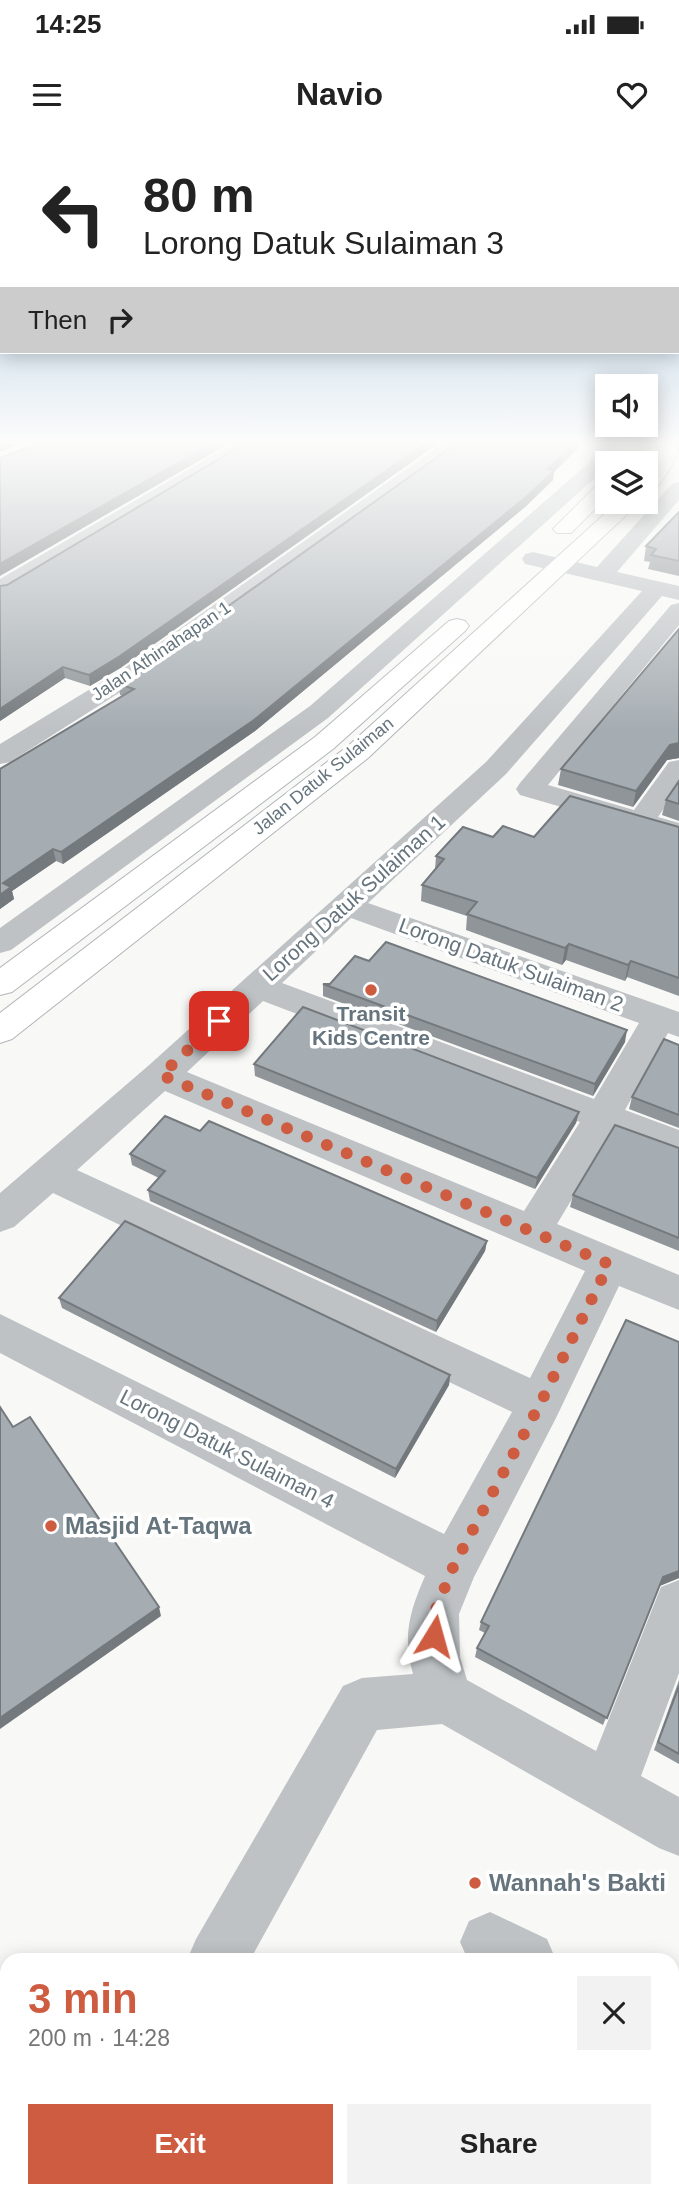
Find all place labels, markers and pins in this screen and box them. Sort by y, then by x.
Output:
marker: Transit Kids Centre [363,982,379,998]
pin [189,991,249,1051]
place label: Transit Kids Centre [312,1002,430,1049]
place label: Masjid At-Taqwa [65,1512,252,1539]
marker: Masjid At-Taqwa [43,1518,59,1534]
place label: Wannah's Bakti [489,1869,666,1896]
marker: Wannah's Bakti [467,1875,483,1891]

